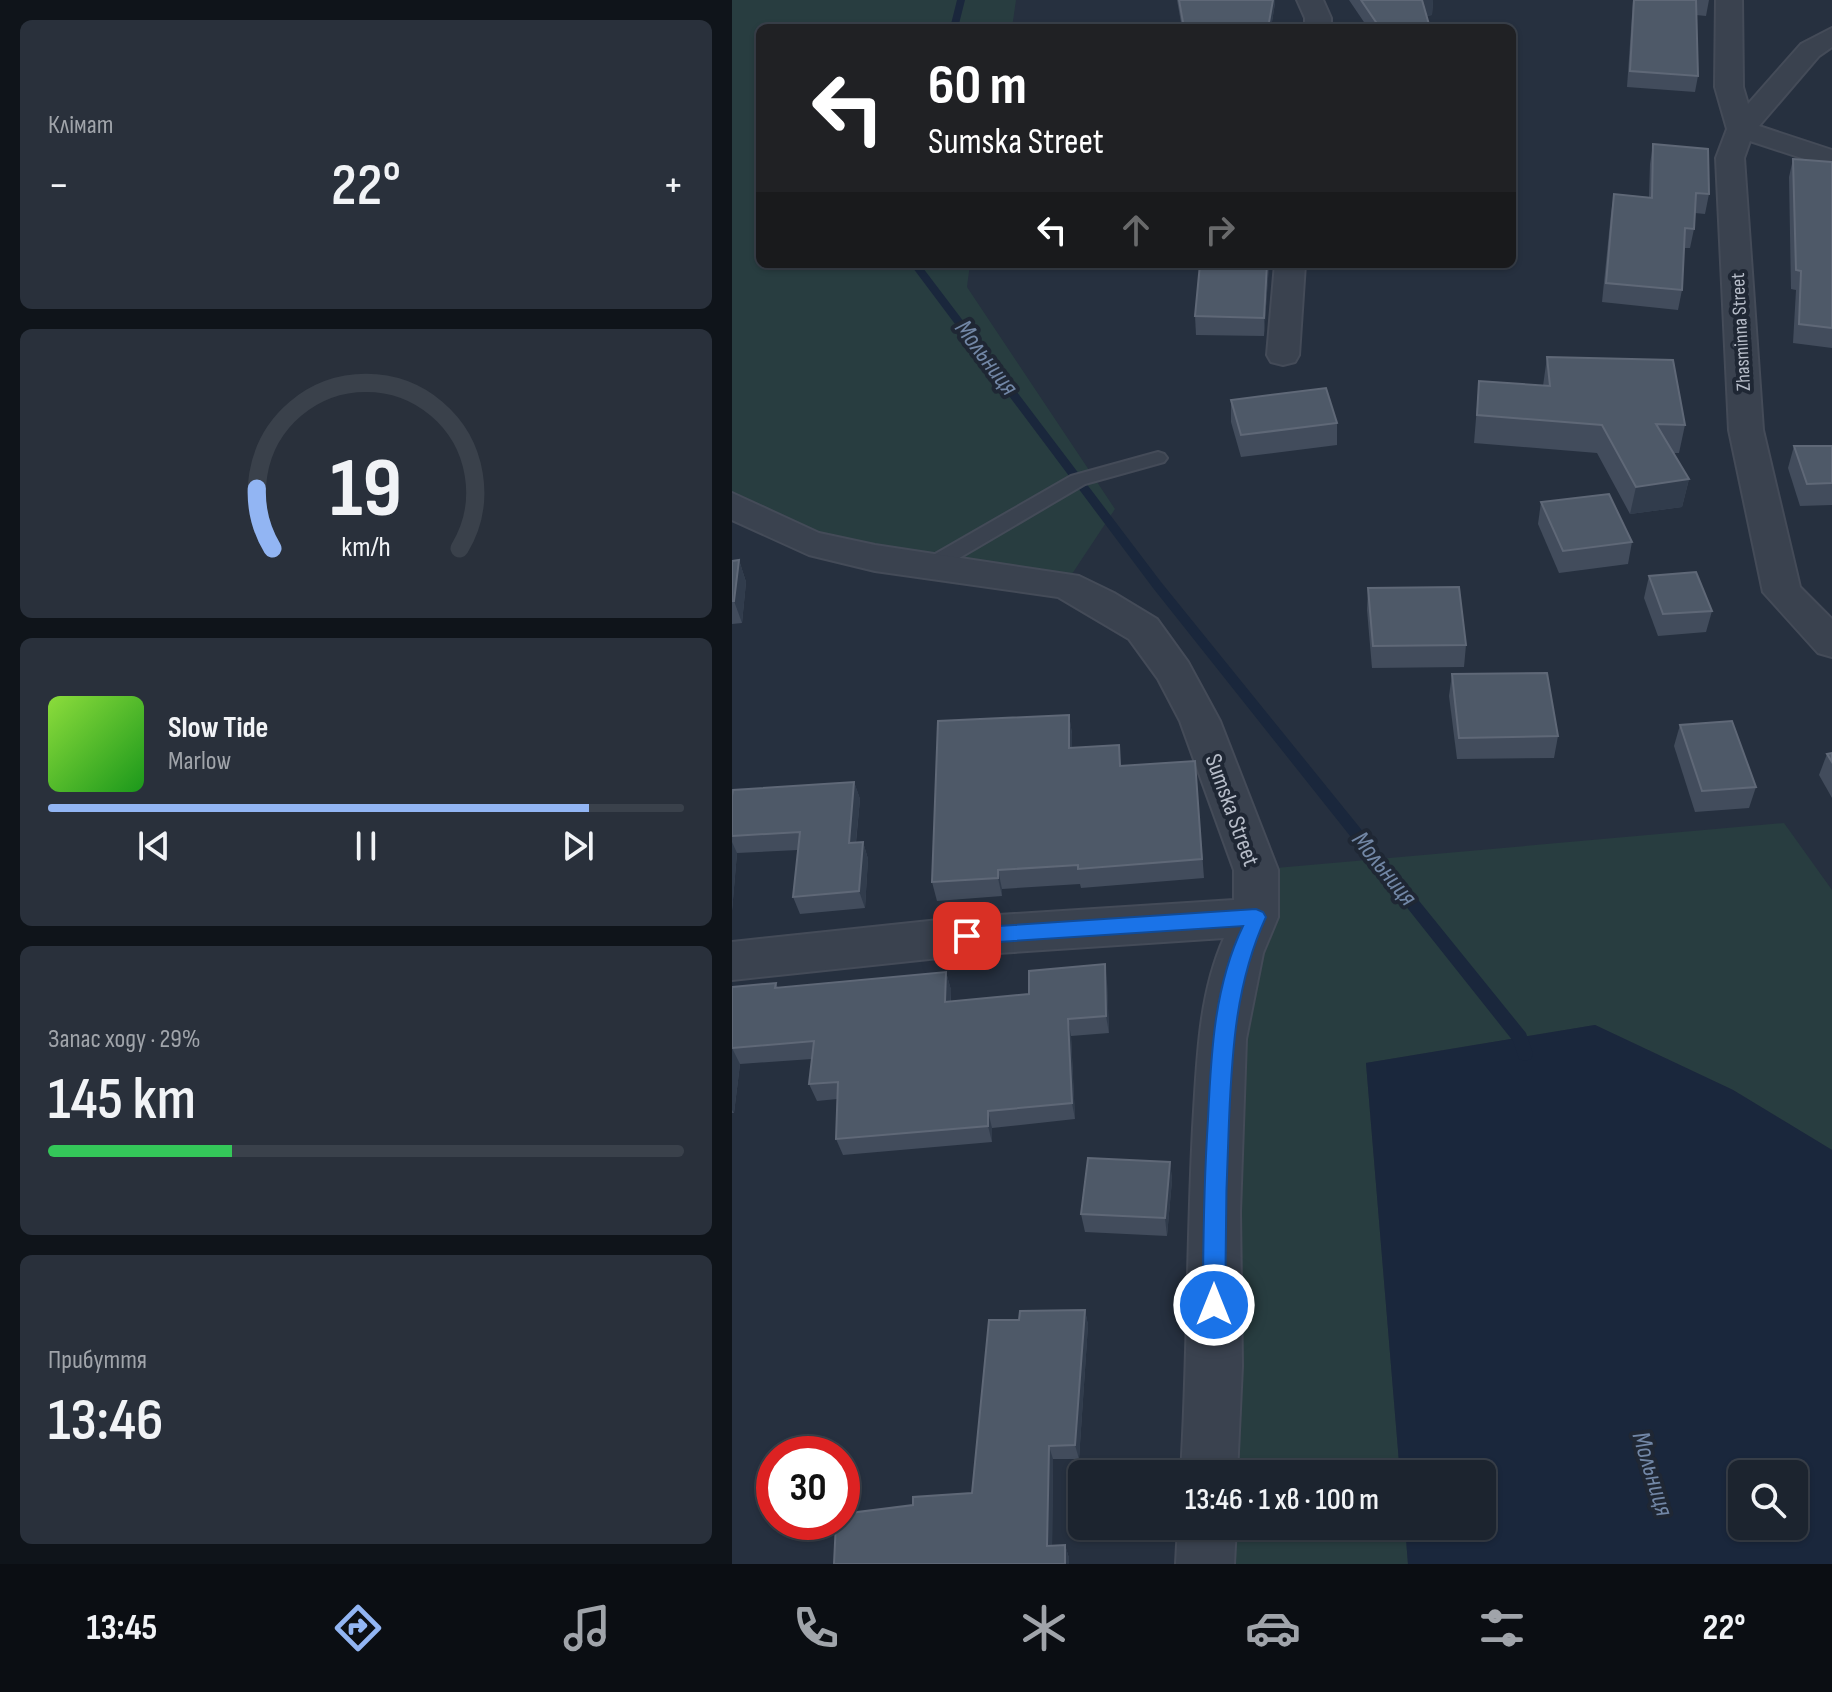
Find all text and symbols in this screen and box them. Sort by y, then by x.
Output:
text: 60 m [928,53,1027,120]
icon: left [796,56,900,160]
text: Клімат [48,110,113,141]
text: Sumska Street [928,121,1104,164]
text: 22° [331,150,401,222]
text: − [48,159,70,212]
text: + [662,159,684,212]
icon: left [1030,208,1074,252]
icon: ahead [1114,208,1158,252]
icon: right [1198,208,1242,252]
street label: Zhasminna Street [1726,272,1756,392]
water label: Мольниця [948,314,1024,402]
text: 19 [330,440,402,540]
text: km/h [341,530,391,565]
text: Slow Tide [168,710,268,746]
text: Marlow [168,746,231,777]
street label: Sumska Street [1198,750,1266,870]
icon: previous [132,824,176,868]
icon: pause [344,824,388,868]
icon: next [556,824,600,868]
water label: Мольниця [1345,826,1423,912]
pin [933,902,1001,970]
icon: arrive [945,914,989,958]
text: Запас ходу · 29% [48,1024,201,1055]
text: 145 km [48,1064,196,1136]
position arrow [1172,1263,1256,1347]
text: Прибуття [48,1345,147,1376]
text: 13:46 [48,1385,163,1457]
water label: Мольниця [1625,1428,1679,1520]
speed limit sign: 30 [756,1436,860,1540]
map controls [1728,1460,1808,1540]
button: search [1728,1460,1808,1540]
text: 13:46 · 1 хв · 100 m [1185,1482,1379,1518]
icon: directions [330,1600,386,1656]
icon: music [559,1600,615,1656]
icon: phone [788,1600,844,1656]
icon: climate [1016,1600,1072,1656]
icon: car [1245,1600,1301,1656]
icon: filters [1474,1600,1530,1656]
text: 13:45 [86,1607,157,1650]
text: 22° [1703,1607,1746,1650]

